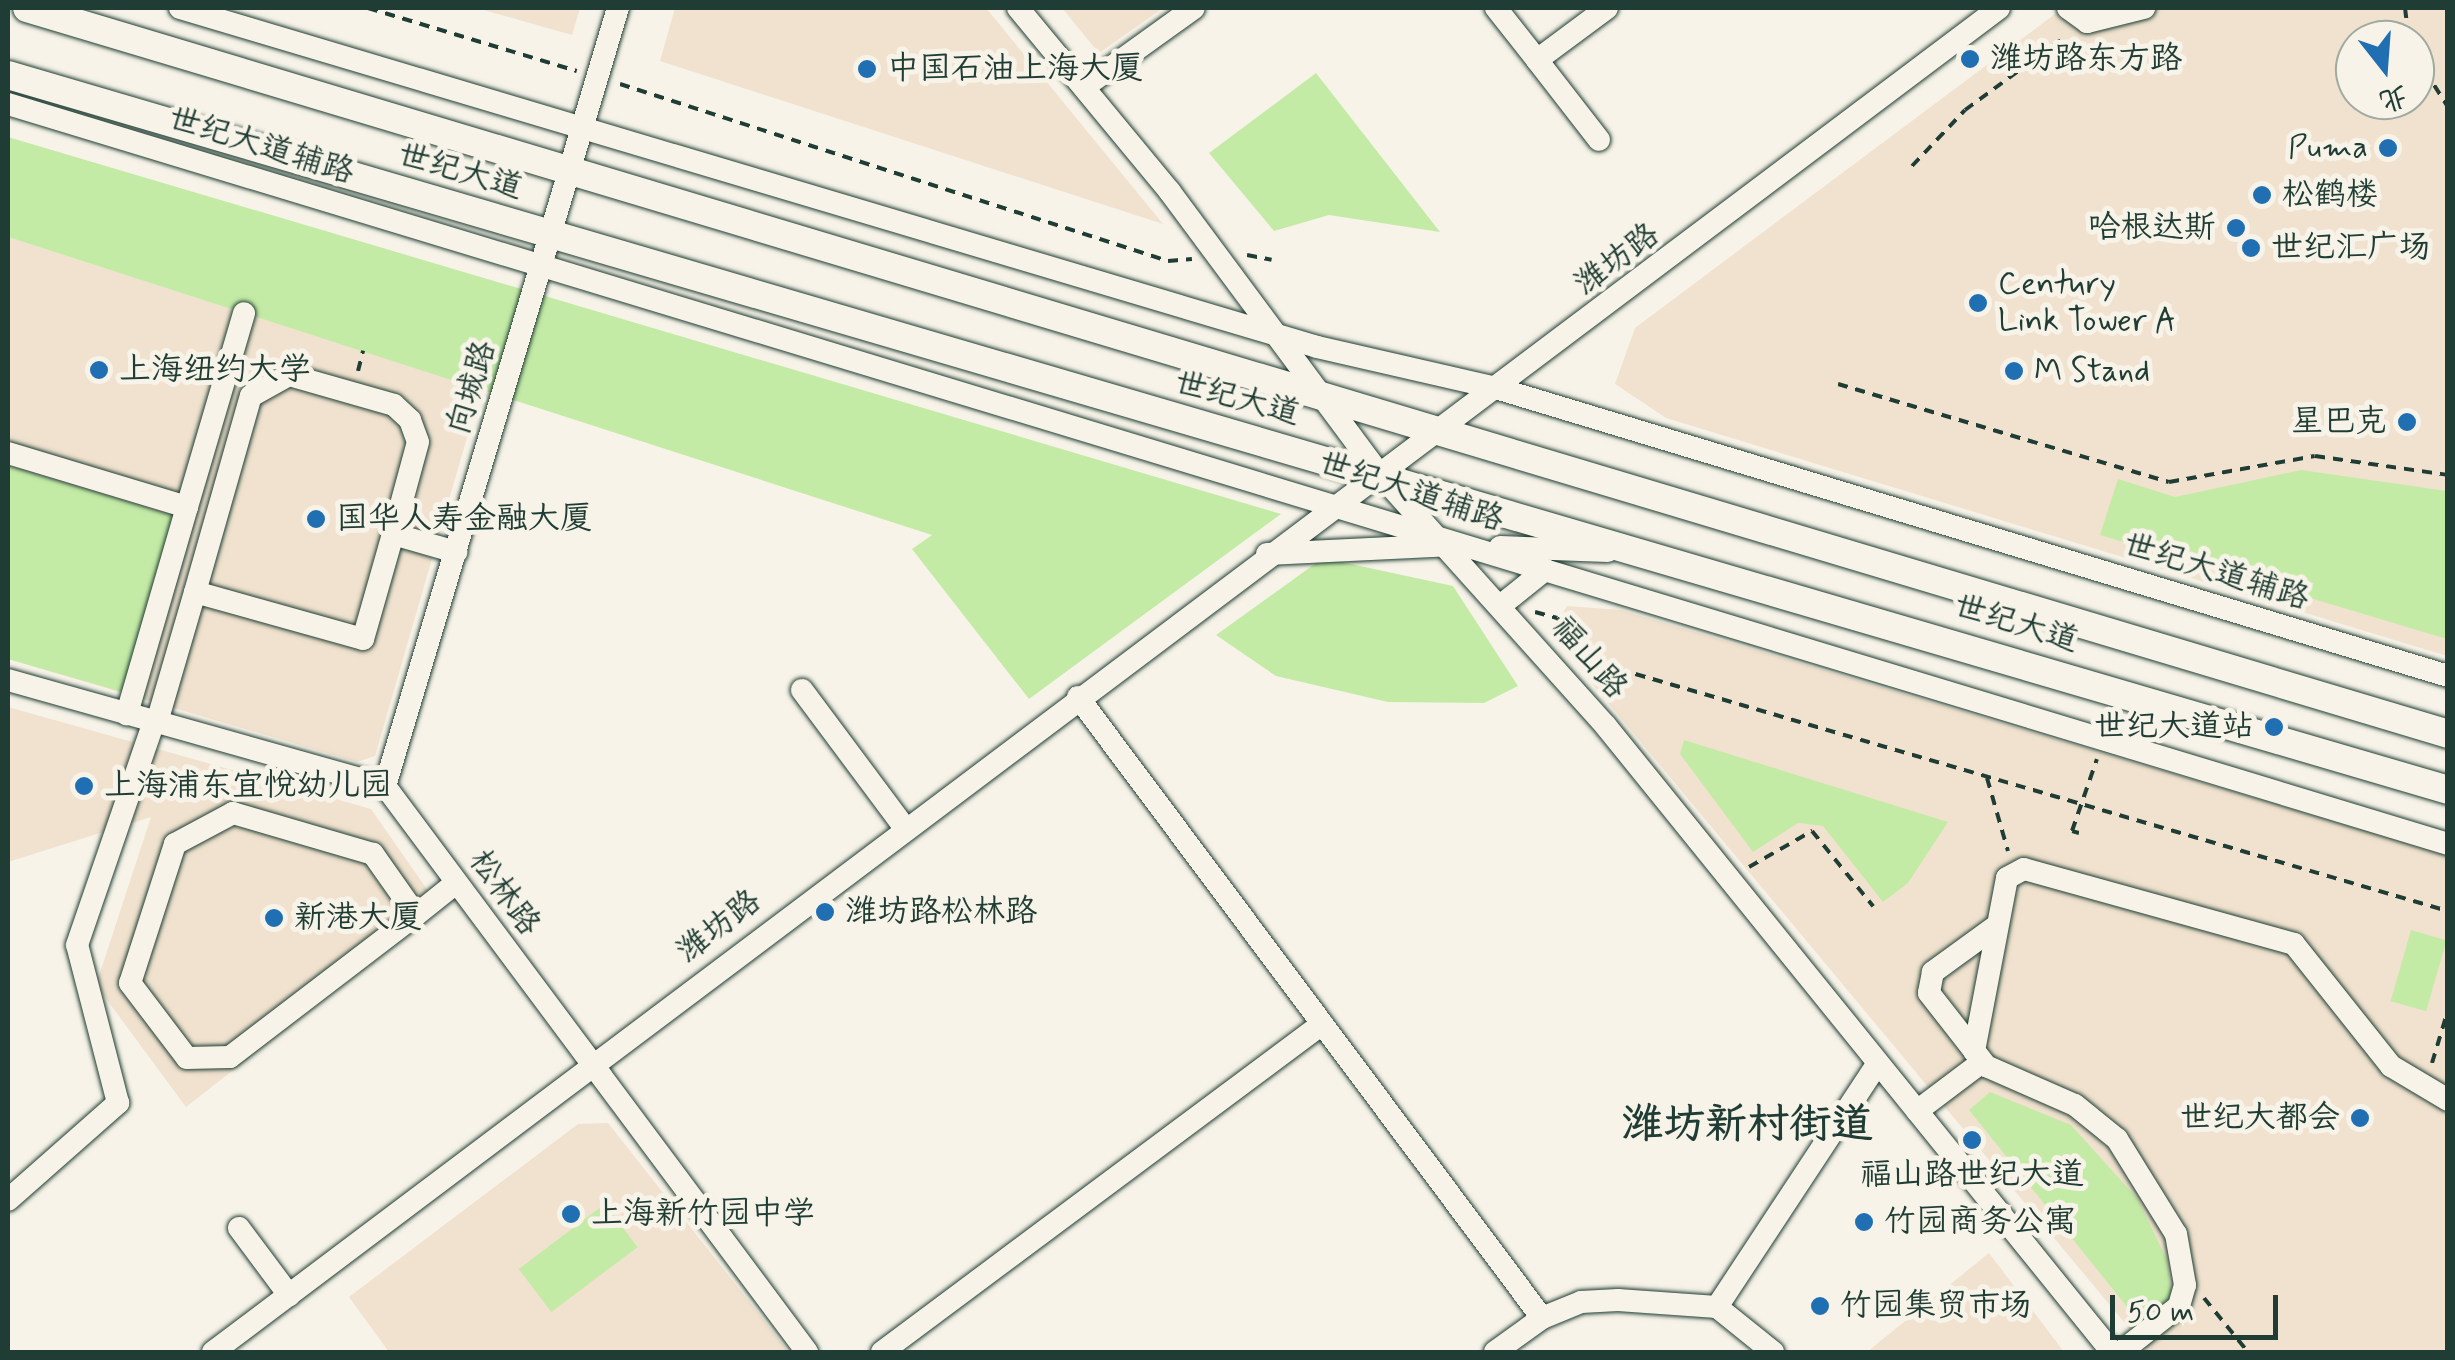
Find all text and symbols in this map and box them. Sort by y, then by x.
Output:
north arrow [2335,20,2435,120]
place label: 潍坊路东方路 [1990,40,2182,78]
marker: 潍坊路东方路 [1959,48,1981,70]
place label: 中国石油上海大厦 [887,50,1143,88]
marker: 中国石油上海大厦 [856,58,878,80]
text: 北 [2375,75,2412,119]
street label: 世纪大道辅路 [164,100,358,192]
place label: Puma [2288,129,2368,167]
street label: 世纪大道 [393,136,527,208]
marker: Puma [2377,137,2399,159]
place label: 松鹤楼 [2282,176,2378,214]
marker: 松鹤楼 [2251,184,2273,206]
place label: 哈根达斯 [2088,209,2216,247]
street label: 潍坊路 [1567,216,1667,304]
marker: 哈根达斯 [2225,217,2247,239]
place label: 世纪汇广场 [2271,229,2431,267]
marker: 世纪汇广场 [2240,237,2262,259]
place label: Century Link Tower A [1998,266,2176,341]
marker: Century Link Tower A [1967,292,1989,314]
street label: 向城路 [440,336,504,440]
place label: 上海纽约大学 [119,351,311,389]
place label: M Stand [2034,352,2156,390]
marker: 上海纽约大学 [88,359,110,381]
marker: M Stand [2003,360,2025,382]
street label: 世纪大道 [1170,364,1304,434]
place label: 星巴克 [2291,403,2387,441]
marker: 星巴克 [2396,411,2418,433]
street label: 世纪大道辅路 [1314,444,1508,540]
place label: 国华人寿金融大厦 [336,500,592,538]
marker: 国华人寿金融大厦 [305,508,327,530]
street label: 世纪大道辅路 [2119,526,2313,618]
street label: 世纪大道 [1949,587,2083,661]
street label: 福山路 [1543,609,1635,707]
place label: 世纪大道站 [2094,708,2254,746]
marker: 世纪大道站 [2263,716,2285,738]
place label: 上海浦东宜悦幼儿园 [104,767,392,805]
marker: 上海浦东宜悦幼儿园 [73,775,95,797]
street label: 松林路 [460,843,548,943]
street label: 潍坊路 [669,882,769,972]
place label: 潍坊路松林路 [845,893,1037,931]
place label: 新港大厦 [294,899,422,937]
marker: 潍坊路松林路 [814,901,836,923]
marker: 新港大厦 [263,907,285,929]
place label: 世纪大都会 [2180,1099,2340,1137]
district label: 潍坊新村街道 [1621,1101,1873,1151]
marker: 世纪大都会 [2349,1107,2371,1129]
marker: 福山路世纪大道 [1961,1129,1983,1151]
place label: 福山路世纪大道 [1860,1156,2084,1194]
place label: 上海新竹园中学 [591,1195,815,1233]
marker: 上海新竹园中学 [560,1203,582,1225]
place label: 竹园商务公寓 [1884,1203,2076,1241]
marker: 竹园商务公寓 [1853,1211,1875,1233]
scale bar [2115,1275,2282,1337]
place label: 竹园集贸市场 [1840,1287,2032,1325]
text: 50 m [2127,1293,2194,1332]
marker: 竹园集贸市场 [1809,1295,1831,1317]

